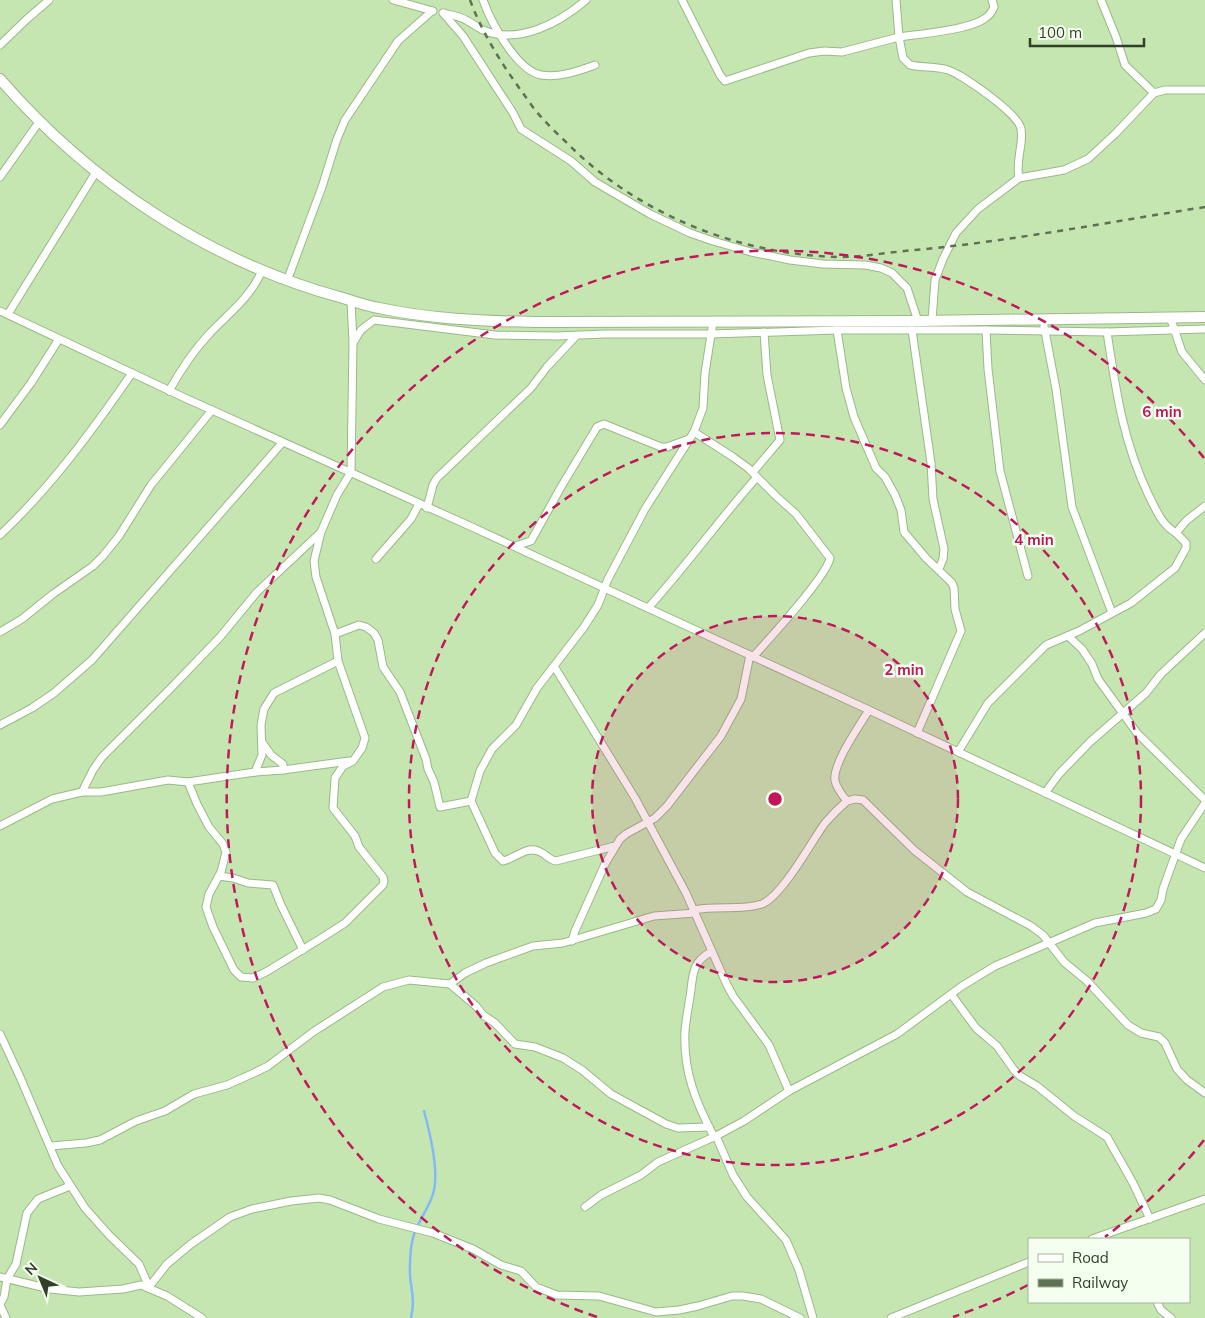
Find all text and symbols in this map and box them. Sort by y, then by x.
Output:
scale bar [1030,15,1144,47]
text: 100 m [1038,23,1082,42]
text: 6 min [1142,402,1182,421]
text: 4 min [1014,530,1054,549]
text: 2 min [884,660,924,679]
centre of rings [766,790,784,808]
legend [1028,1238,1190,1303]
text: Road [1072,1248,1109,1267]
north arrow [15,1253,65,1303]
text: N [21,1259,41,1279]
text: Railway [1072,1273,1128,1292]

